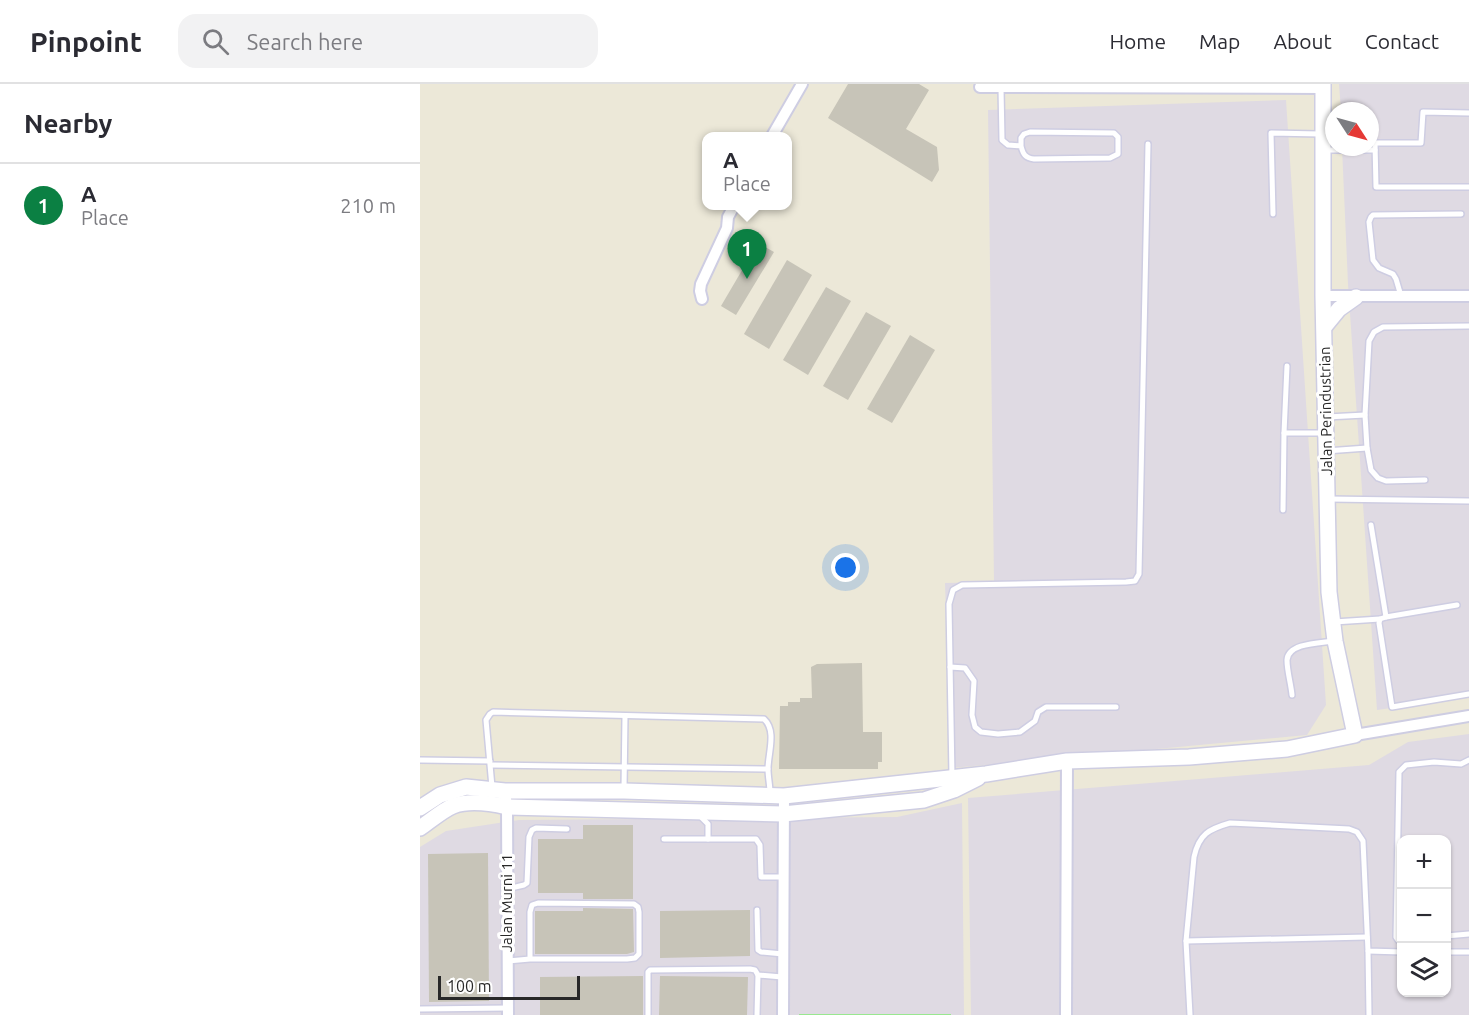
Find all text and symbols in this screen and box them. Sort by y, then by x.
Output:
search box [178,14,598,68]
icon: search [199,25,232,58]
text: Pinpoint [30,26,142,57]
text: Search here [247,29,363,54]
text: Home [1109,29,1166,53]
text: Map [1199,29,1240,53]
text: About [1273,29,1332,53]
text: Contact [1365,29,1439,53]
north arrow [1325,102,1379,156]
text: Nearby [24,109,112,138]
popup [702,132,792,210]
text: A [723,147,739,172]
text: Place [723,172,771,195]
text: A [81,181,96,206]
text: 1 [38,194,49,217]
text: 210 m [340,194,396,217]
text: Place [81,206,129,229]
pin: 1 [728,230,766,279]
street label: Jalan Perindustrian [1316,346,1335,476]
your location [831,553,860,582]
map controls [1397,835,1451,997]
button: + [1397,835,1451,889]
street label: Jalan Murni 11 [498,854,515,952]
button: − [1397,889,1451,943]
button: layers [1397,943,1451,997]
scale bar [438,973,580,1000]
text: 100 m [447,977,492,995]

